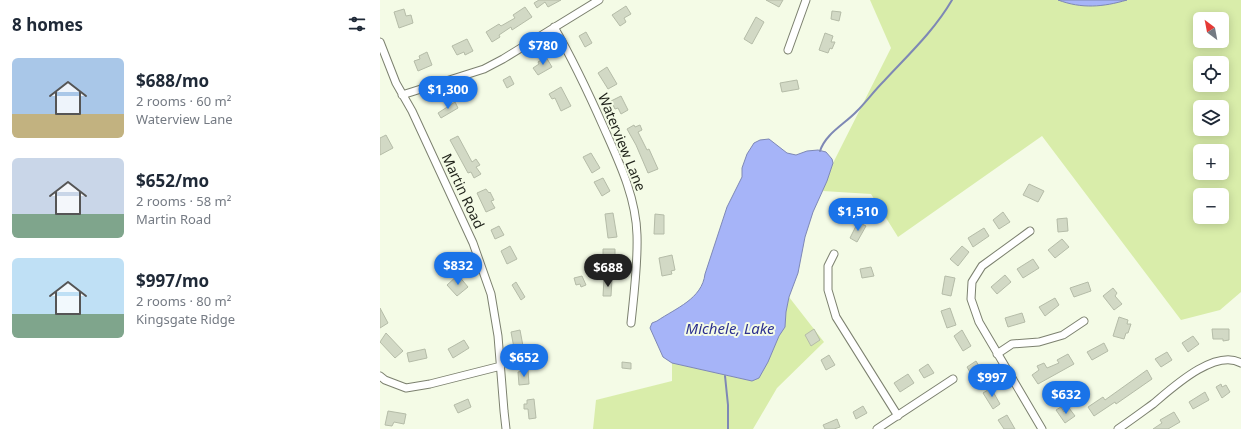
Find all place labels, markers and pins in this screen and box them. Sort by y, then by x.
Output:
pin: $780 [519,32,567,66]
pin: $1,300 [415,76,481,110]
pin: $1,510 [825,198,891,232]
pin: $832 [434,252,482,286]
pin: $688 [584,254,632,288]
pin: $652 [500,344,548,378]
pin: $997 [968,364,1016,398]
pin: $632 [1042,381,1090,415]

